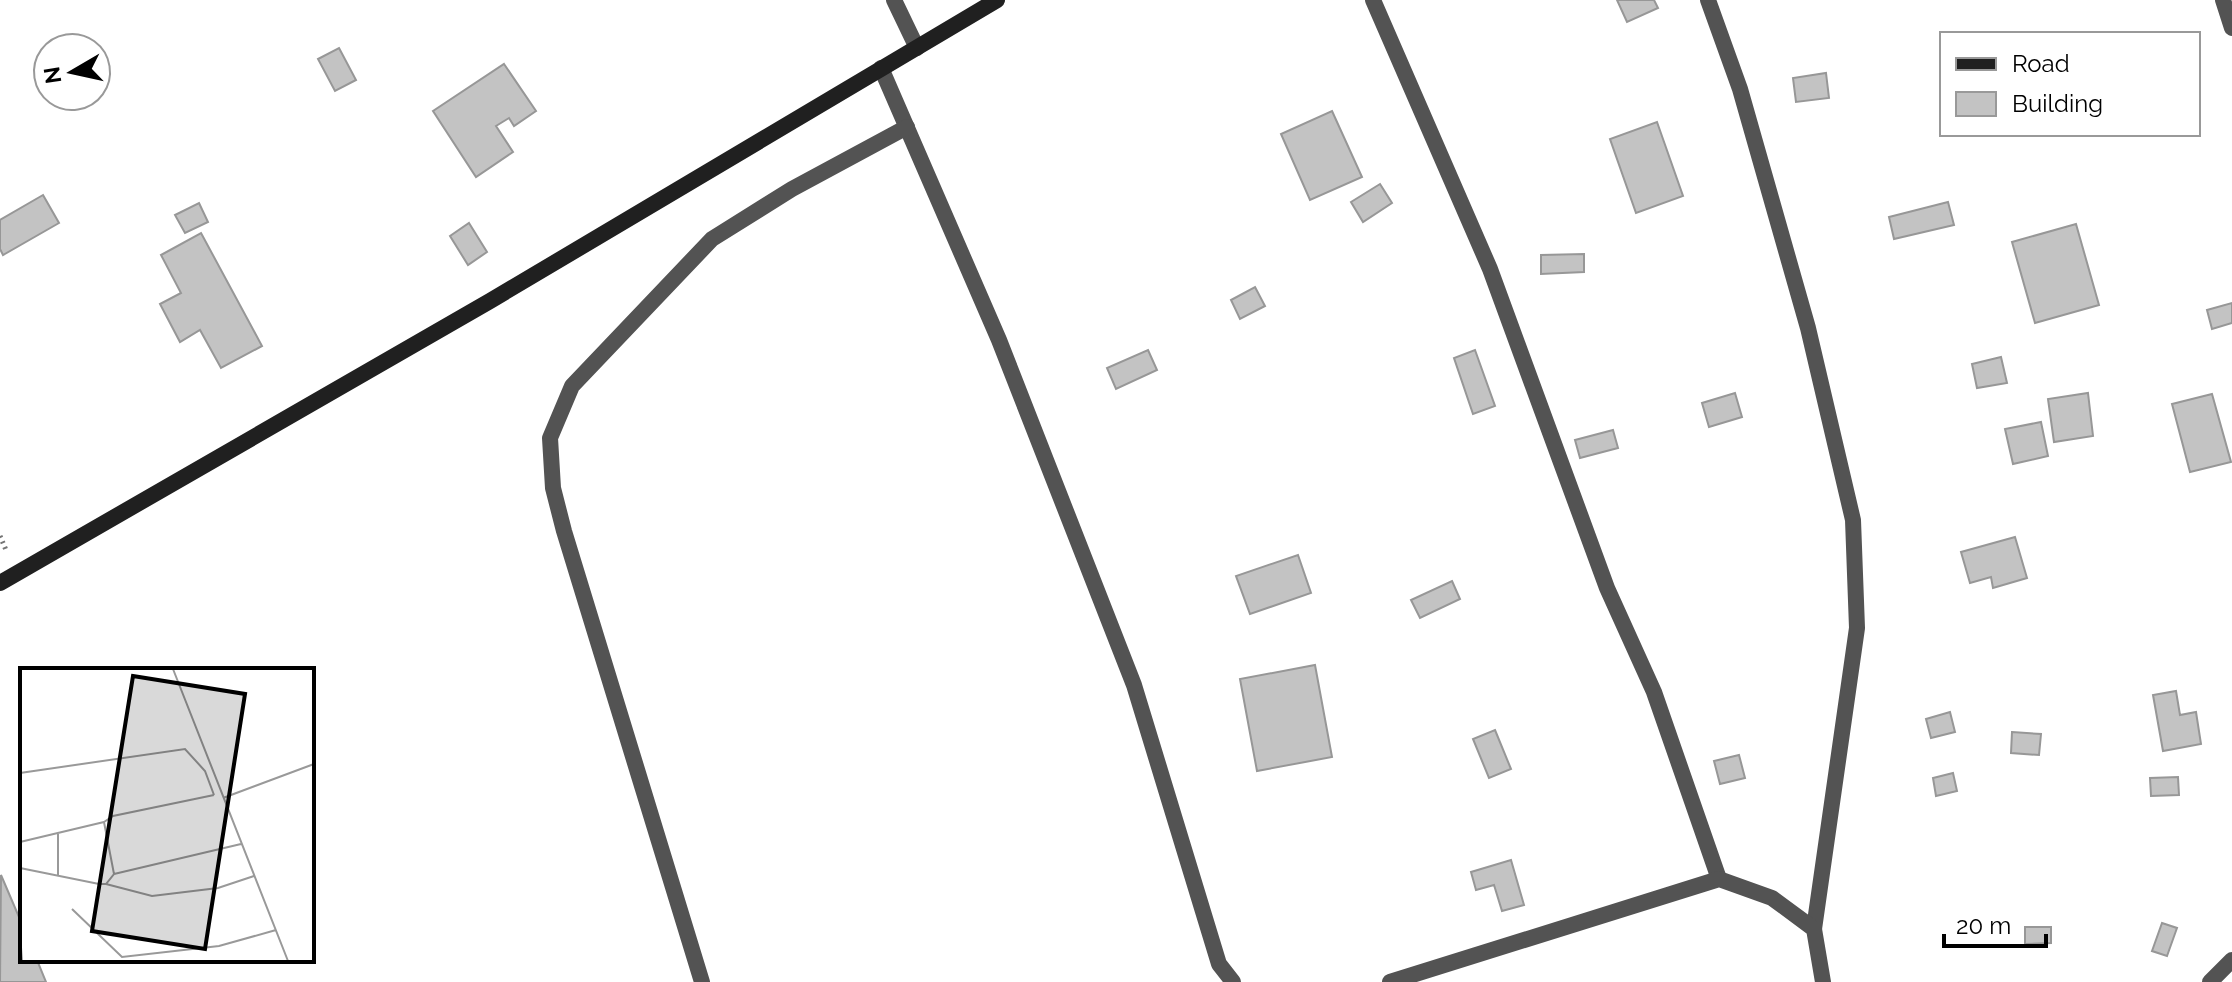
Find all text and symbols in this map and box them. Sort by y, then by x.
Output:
north arrow [32,32,112,112]
legend [1940,32,2200,136]
text: Road [2012,49,2070,78]
text: N [38,65,66,85]
text: Building [2012,89,2103,118]
inset map [20,668,314,962]
scale bar [1944,898,2046,948]
text: 20 m [1956,911,2011,940]

